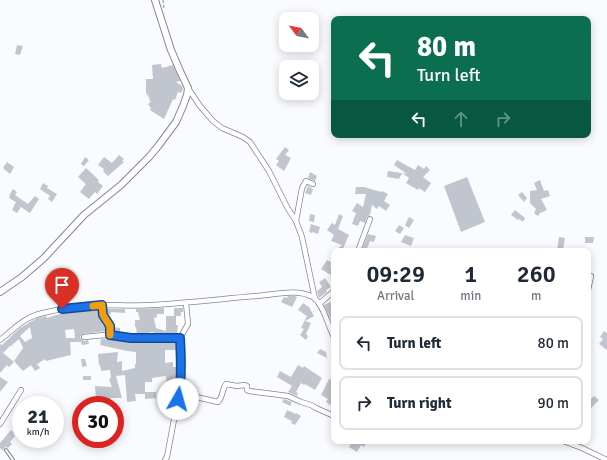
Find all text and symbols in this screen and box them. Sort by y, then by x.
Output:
north arrow [279,12,319,52]
map controls [279,12,319,100]
text: 80 m [417,30,476,64]
icon: left [351,32,403,84]
button: layers [279,60,319,100]
text: Turn left [417,64,480,86]
icon: left [408,108,430,130]
icon: ahead [450,108,472,130]
icon: right [492,108,514,130]
text: 09:29 [366,259,425,289]
text: 1 [464,259,477,289]
text: 260 [517,259,556,289]
pin [45,268,79,309]
icon: arrive [51,274,73,296]
text: Arrival [377,288,414,304]
text: min [460,288,481,304]
text: m [531,288,541,304]
icon: left [353,332,375,354]
text: Turn left [387,334,441,352]
text: 80 m [538,334,569,352]
position arrow [157,378,199,420]
icon: right [353,392,375,414]
text: Turn right [387,394,452,412]
text: 90 m [538,394,569,412]
speed limit sign: 30 [72,396,124,448]
text: 21 [27,404,49,429]
text: km/h [27,426,49,438]

